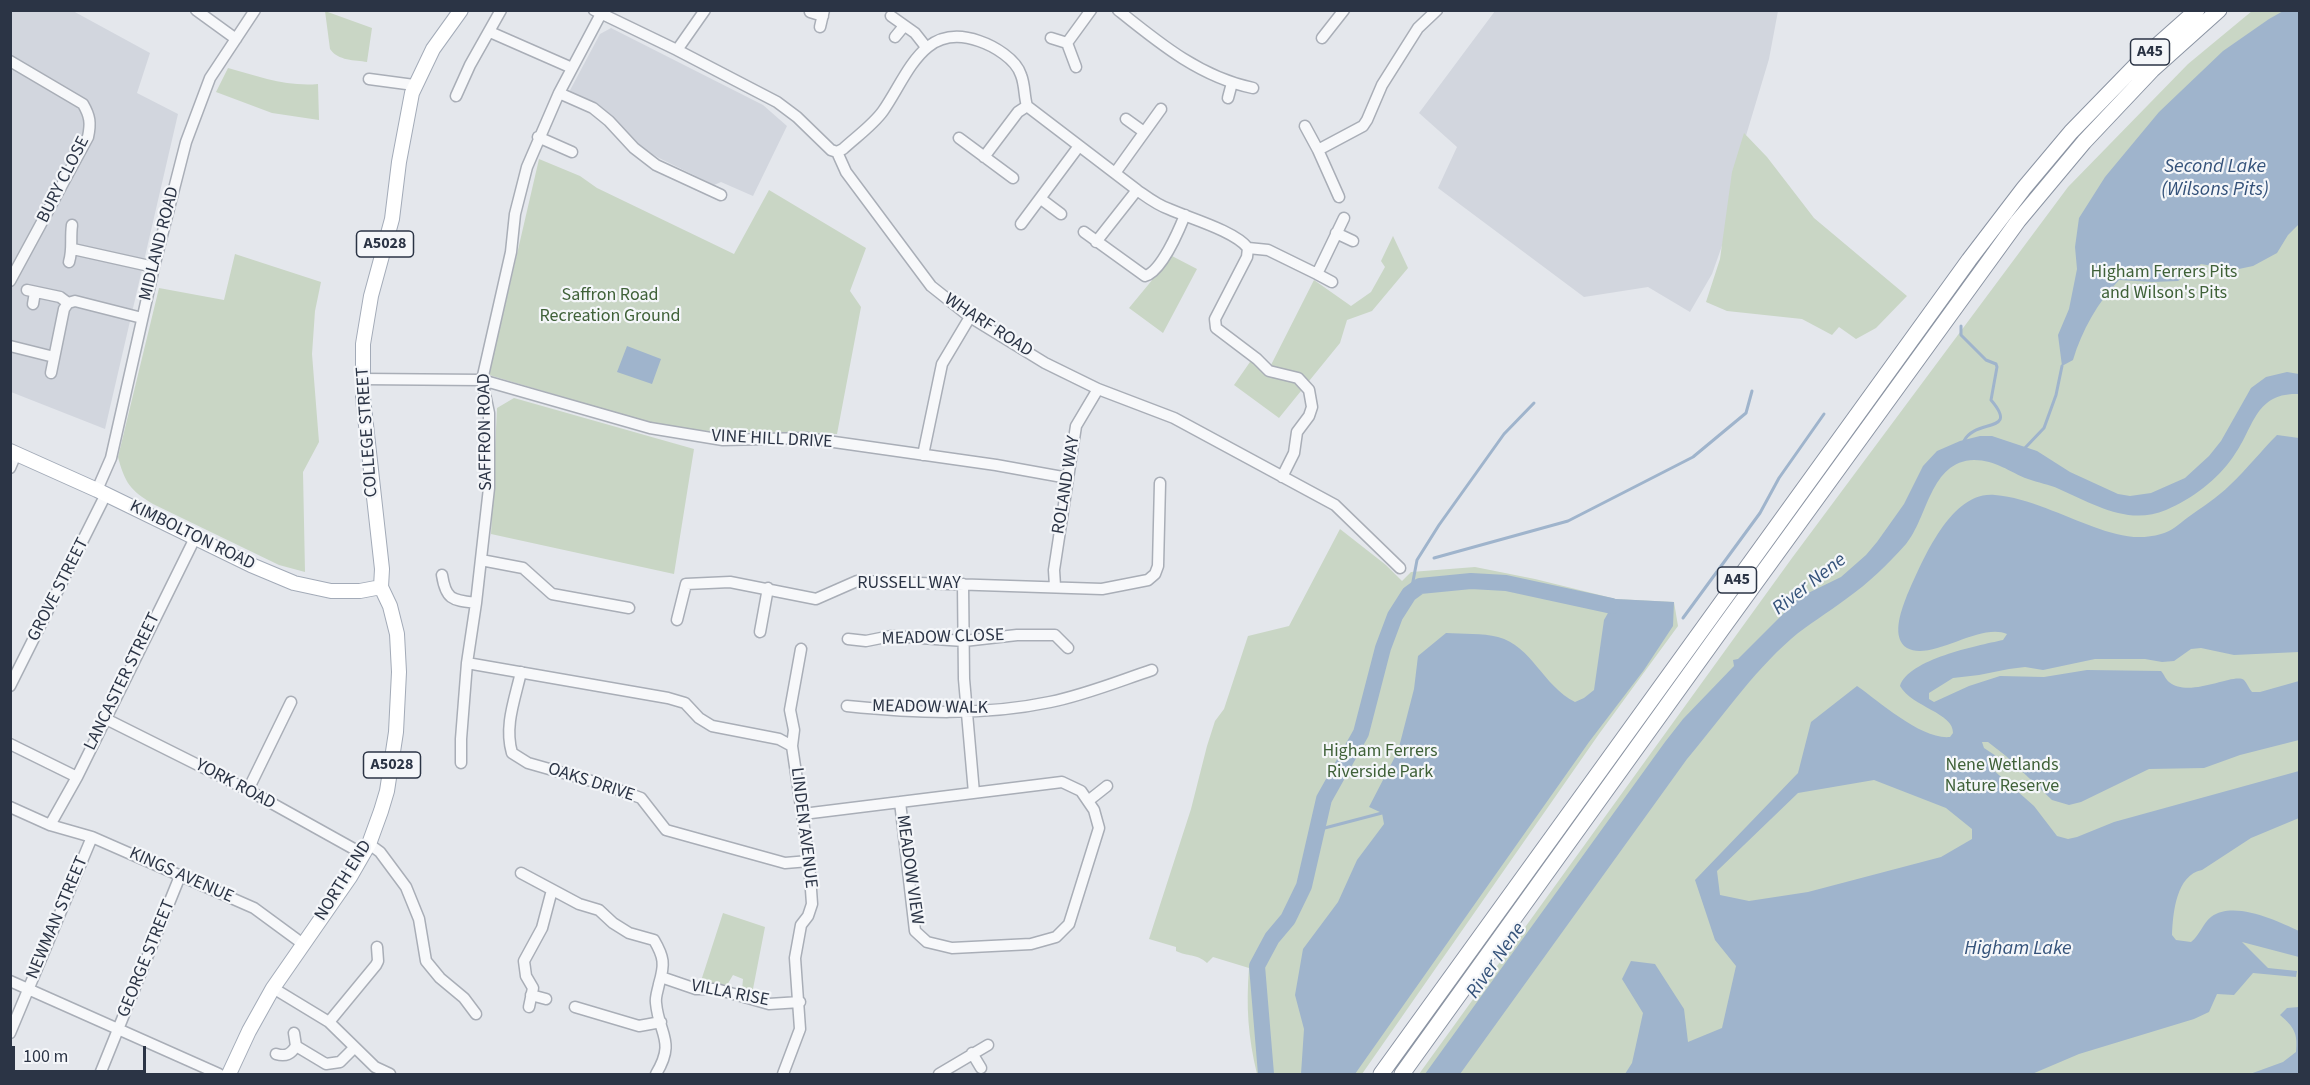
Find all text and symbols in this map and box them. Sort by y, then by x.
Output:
road number: A45 [2130,39,2170,65]
street label: BURY CLOSE [33,133,95,227]
water label: Second Lake (Wilsons Pits) [2161,156,2269,203]
street label: MIDLAND ROAD [135,185,185,303]
road number: A5028 [356,231,414,257]
park label: Higham Ferrers Pits and Wilson's Pits [2091,262,2237,304]
park label: Saffron Road Recreation Ground [539,285,681,328]
street label: WHARF ROAD [940,289,1036,363]
street label: COLLEGE STREET [353,366,383,498]
street label: SAFFRON ROAD [474,373,498,491]
street label: VINE HILL DRIVE [711,426,833,454]
street label: ROLAND WAY [1049,434,1085,536]
street label: KIMBOLTON ROAD [126,496,258,576]
street label: GROVE STREET [24,535,94,645]
water label: River Nene [1768,549,1852,621]
road number: A45 [1718,567,1756,593]
street label: RUSSELL WAY [857,573,961,595]
street label: LANCASTER STREET [80,610,166,754]
street label: MEADOW CLOSE [881,625,1005,651]
street label: MEADOW WALK [872,696,988,720]
park label: Higham Ferrers Riverside Park [1322,741,1438,783]
road number: A5028 [364,752,420,778]
street label: YORK ROAD [191,755,279,815]
park label: Nene Wetlands Nature Reserve [1945,755,2059,798]
street label: OAKS DRIVE [545,759,637,807]
street label: LINDEN AVENUE [785,766,821,890]
street label: MEADOW VIEW [891,814,927,926]
street label: NORTH END [311,837,377,925]
street label: KINGS AVENUE [125,843,237,909]
street label: NEWMAN STREET [22,853,94,983]
street label: GEORGE STREET [114,897,180,1021]
water label: River Nene [1462,918,1532,1004]
water label: Higham Lake [1964,938,2072,962]
street label: VILLA RISE [689,976,771,1012]
scale bar [15,1034,148,1072]
text: 100 m [23,1044,68,1069]

